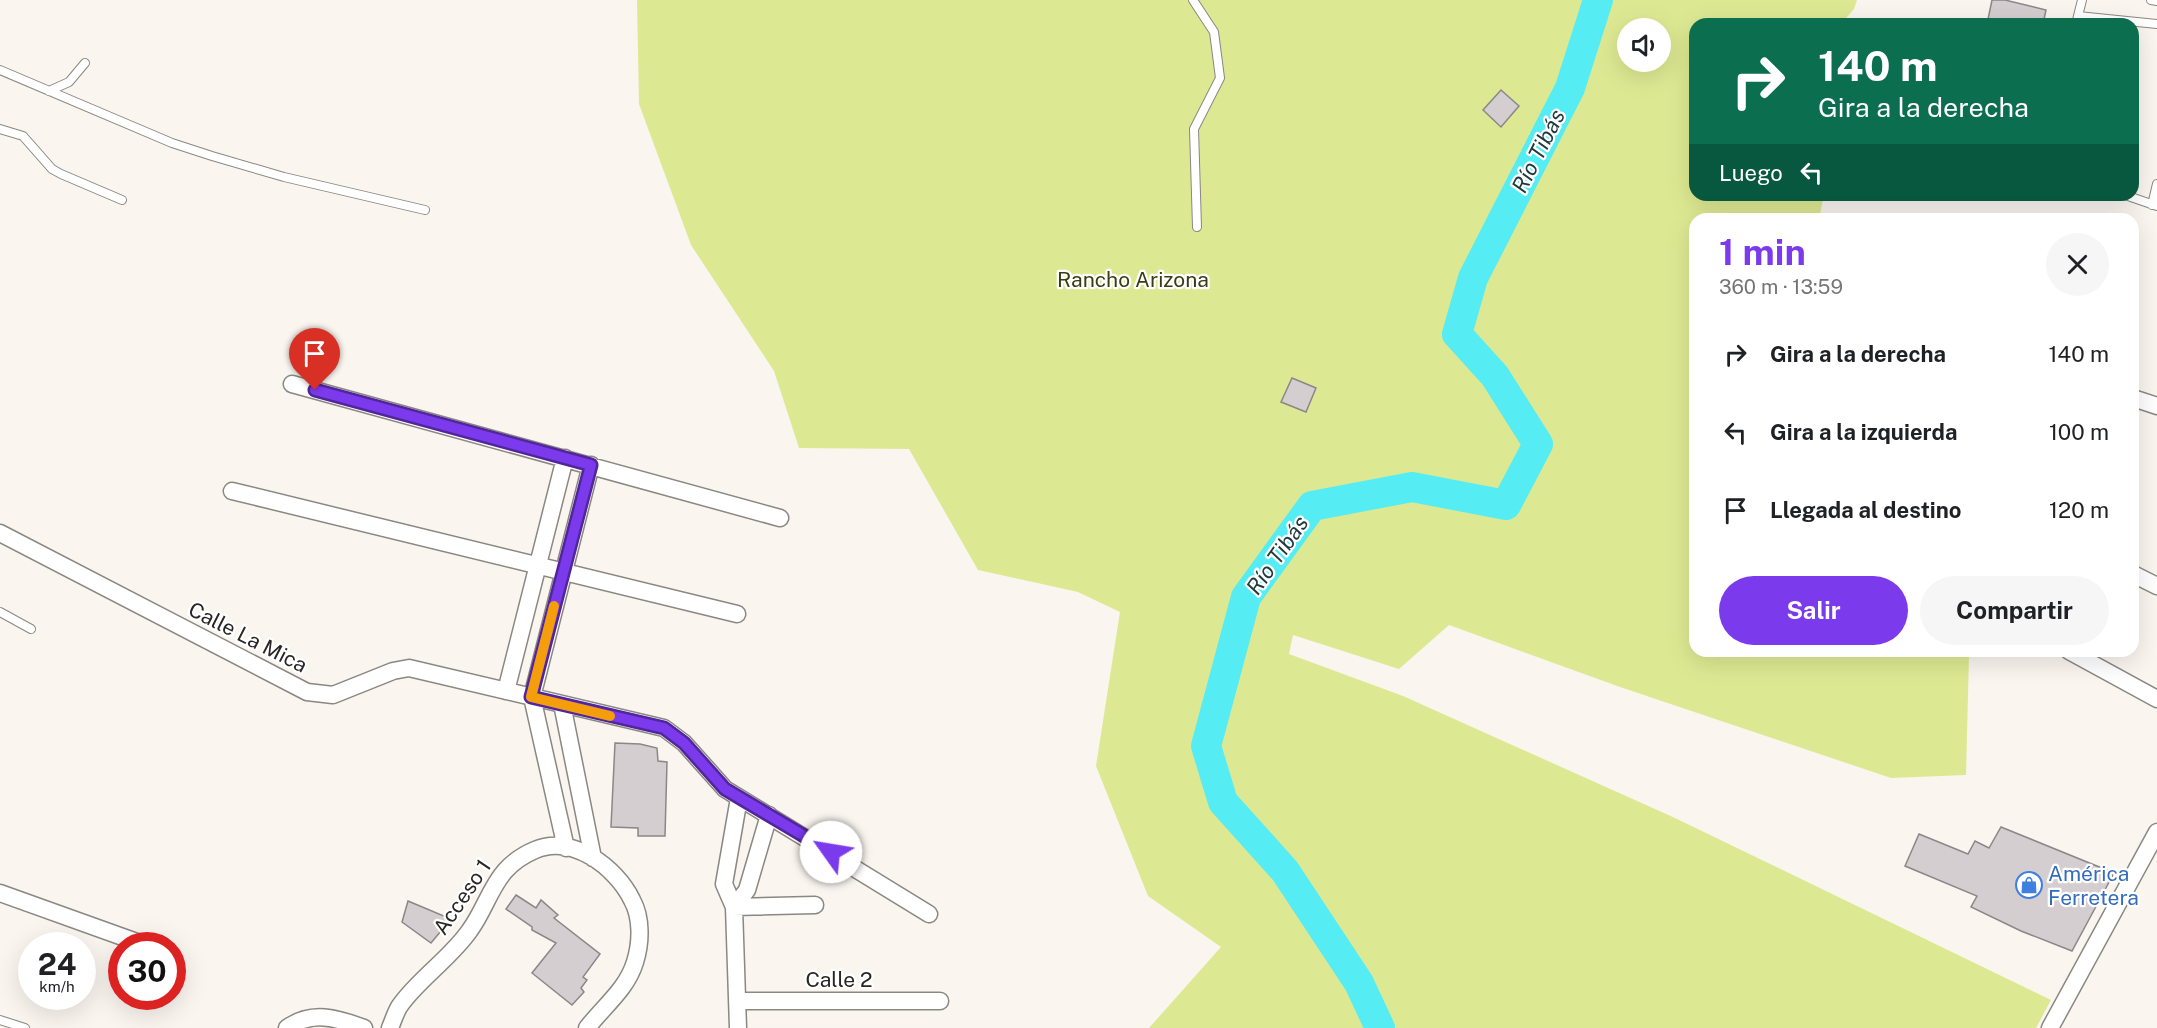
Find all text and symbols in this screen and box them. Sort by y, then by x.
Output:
map controls [1617,18,1671,72]
button: sound [1617,18,1671,72]
text: 140 m [1818,41,1938,90]
icon: right [1719,42,1797,120]
text: Gira a la derecha [1818,91,2029,123]
water label: Río Tibás [1506,105,1570,197]
icon: left [1795,156,1828,189]
text: Luego [1719,160,1783,186]
text: 1 min [1719,231,1806,273]
button: close [2046,233,2109,296]
park label: Rancho Arizona [1057,267,1209,292]
text: 360 m · 13:59 [1719,275,1843,299]
pin [289,328,340,390]
icon: arrive [298,337,331,370]
icon: right [1719,338,1752,371]
text: Gira a la derecha [1770,341,1946,367]
text: 140 m [2048,341,2109,367]
icon: left [1719,416,1752,449]
text: Gira a la izquierda [1770,419,1957,445]
text: 100 m [2049,419,2109,445]
icon: arrive [1719,494,1752,527]
text: Llegada al destino [1770,497,1961,523]
text: 120 m [2049,497,2109,523]
water label: Río Tibás [1241,510,1314,599]
button: Salir [1719,576,1908,645]
button: Compartir [1920,576,2109,645]
street label: Calle La Mica [184,596,312,678]
position arrow [799,820,863,884]
street label: Acceso 1 [428,855,496,939]
place label: América Ferretera [2048,861,2139,910]
shop icon: América Ferretera [2014,870,2044,900]
speed limit sign: 30 [108,932,186,1010]
text: 24 [38,946,76,982]
street label: Calle 2 [805,967,873,992]
text: km/h [39,978,75,995]

